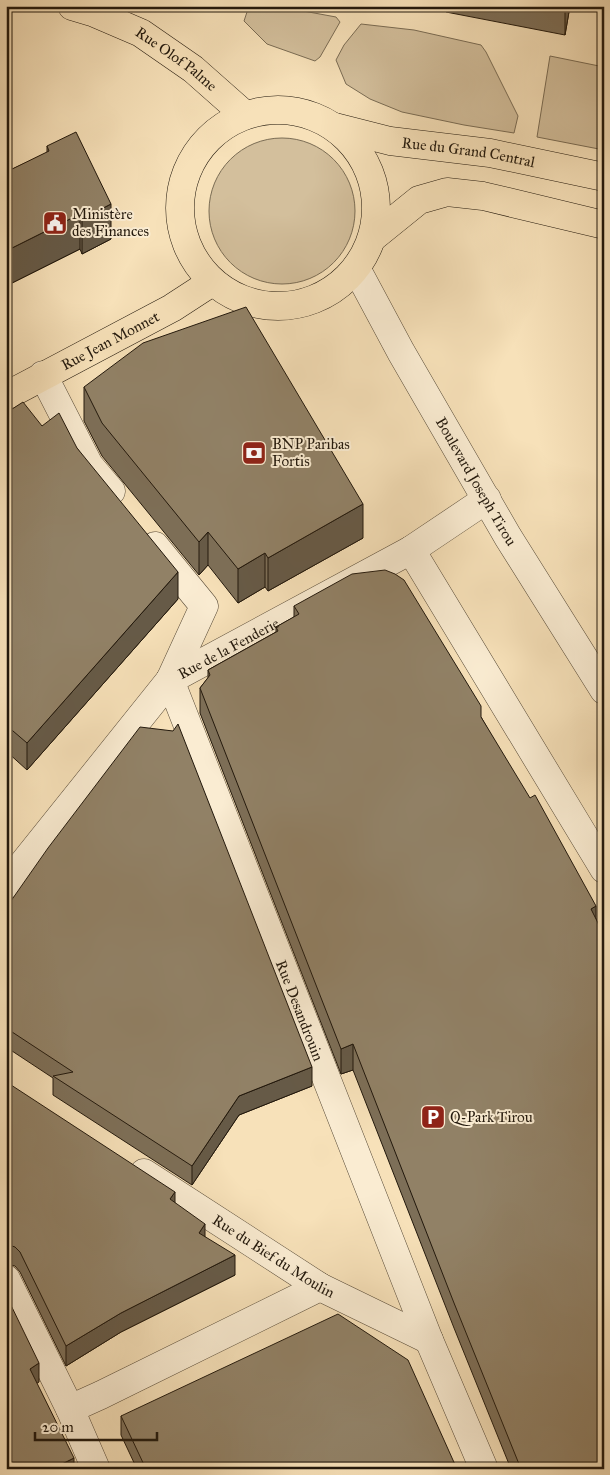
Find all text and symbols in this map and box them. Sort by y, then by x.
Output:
street label: Rue Olof Palme [132,23,221,95]
street label: Rue du Grand Central [401,133,538,171]
place label: Ministère des Finances [72,205,149,240]
public building icon: Ministère des Finances [42,210,68,236]
street label: Rue Jean Monnet [58,307,163,374]
street label: Boulevard Joseph Tirou [432,414,520,549]
place label: BNP Paribas Fortis [272,435,350,470]
bank icon: BNP Paribas Fortis [241,440,267,466]
street label: Rue de la Fenderie [175,614,282,683]
street label: Rue Desandrouin [272,957,328,1064]
parking icon: Q-Park Tirou [420,1104,446,1130]
place label: Q-Park Tirou [450,1108,533,1126]
street label: Rue du Bief du Moulin [209,1211,337,1302]
scale bar [35,1410,158,1442]
text: 20 m [42,1418,74,1436]

